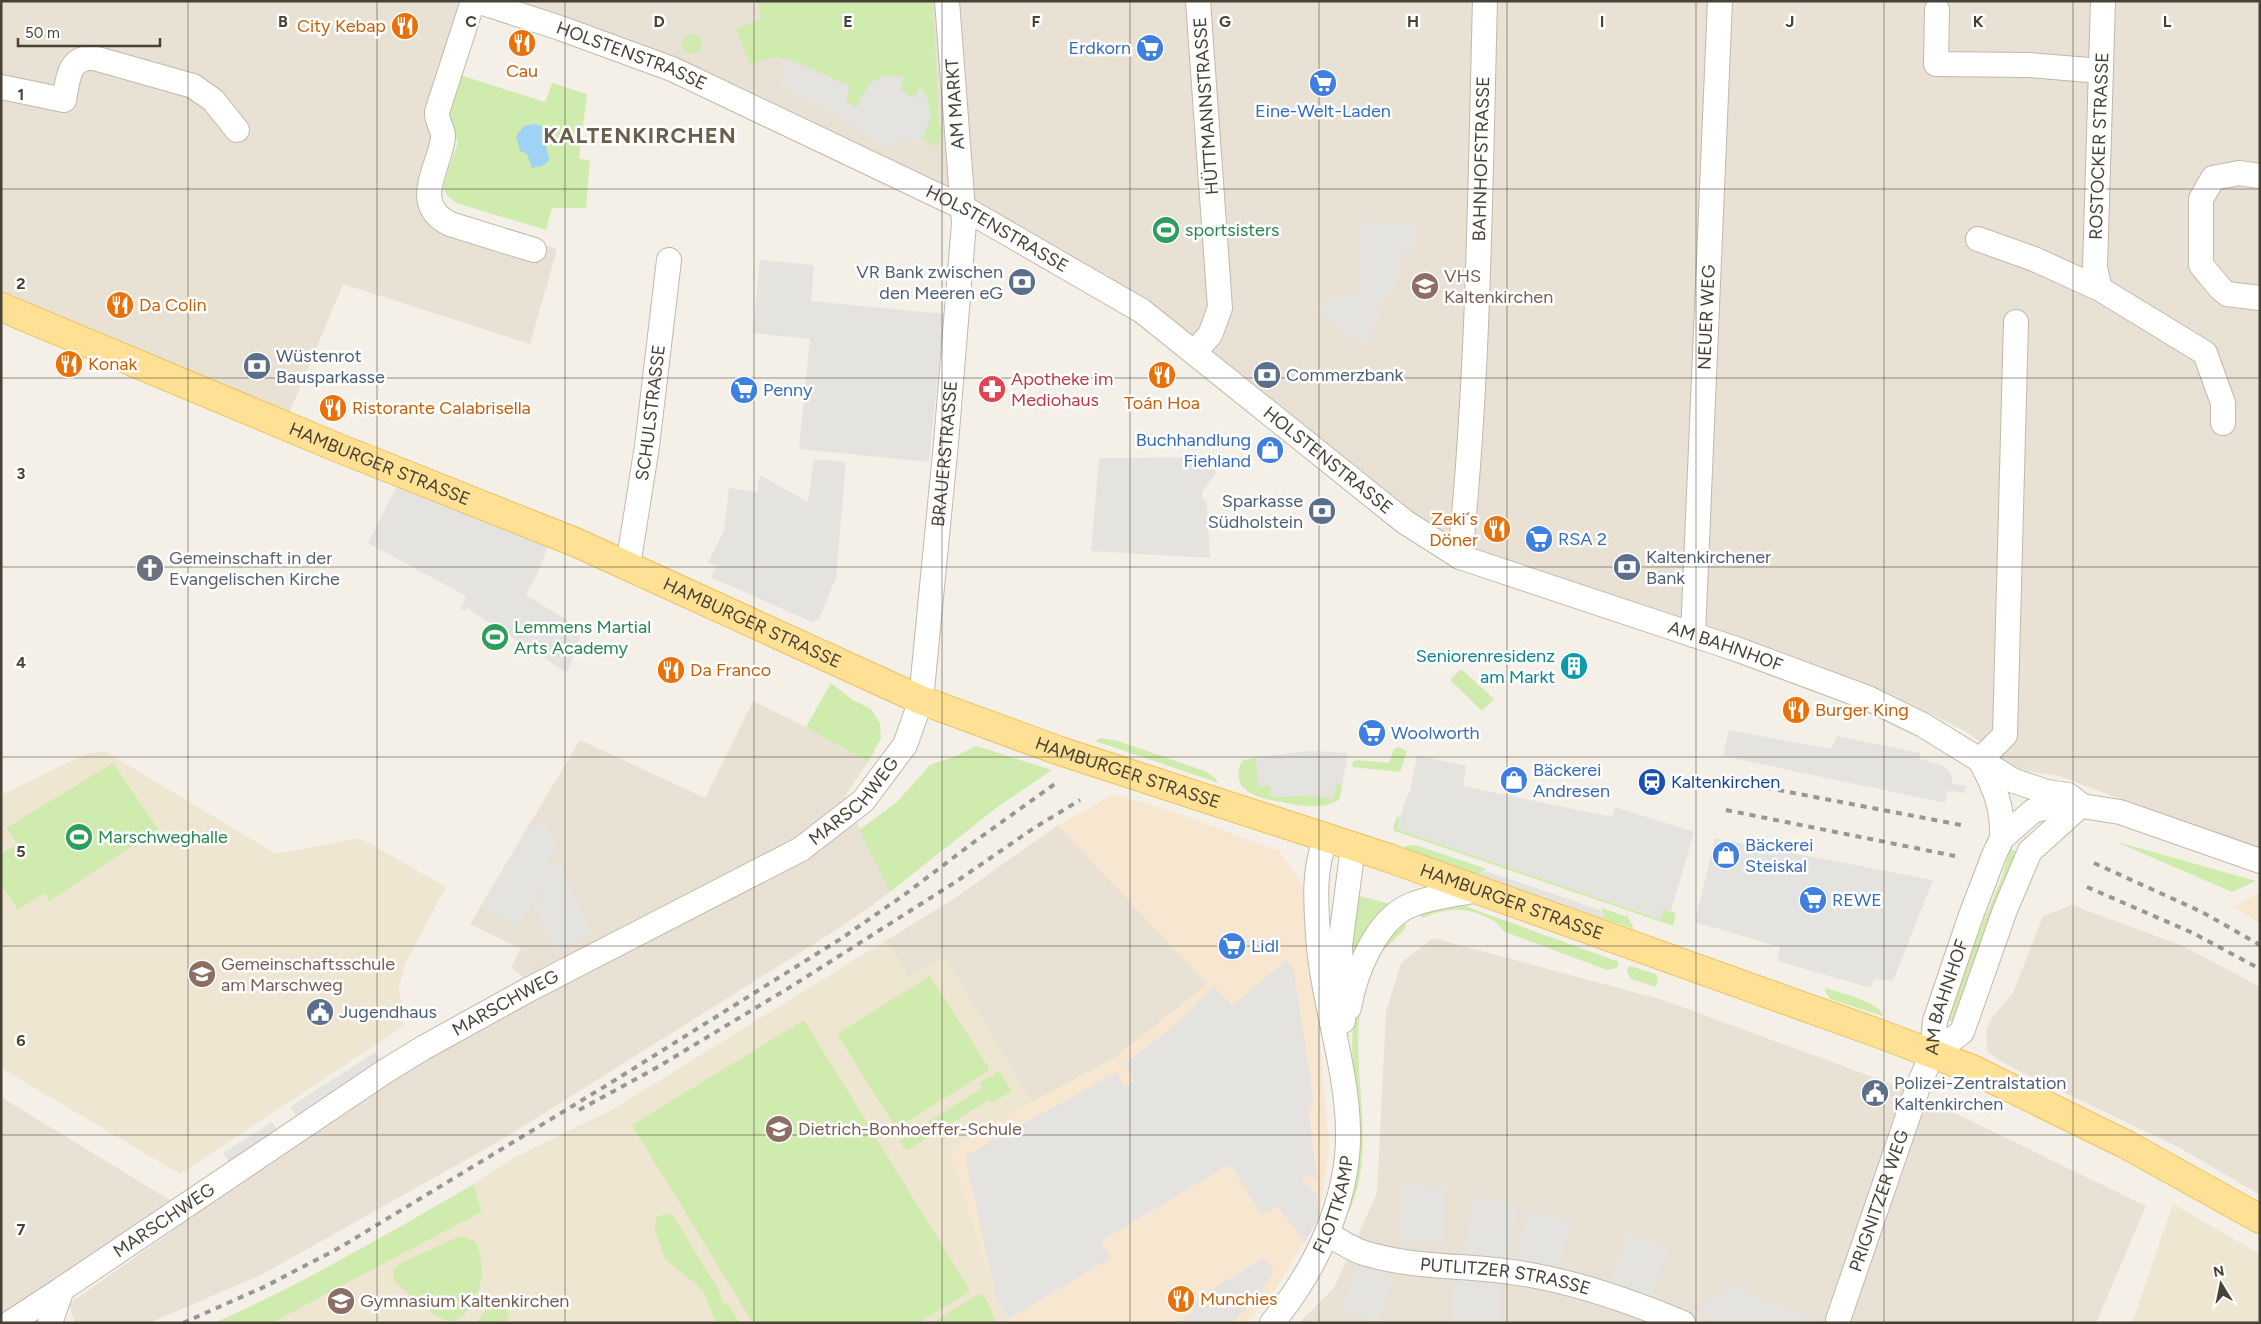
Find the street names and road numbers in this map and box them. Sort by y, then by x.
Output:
street label: HÜTTMANNSTRASSE [1189,16,1223,196]
street label: HOLSTENSTRASSE [553,17,710,95]
street label: ROSTOCKER STRASSE [2085,52,2113,240]
street label: AM MARKT [941,58,969,150]
street label: BAHNHOFSTRASSE [1468,76,1494,242]
street label: HOLSTENSTRASSE [922,180,1072,277]
street label: NEUER WEG [1693,264,1720,370]
street label: SCHULSTRASSE [631,343,670,482]
street label: BRAUERSTRASSE [927,380,962,528]
street label: HOLSTENSTRASSE [1259,402,1397,519]
street label: HAMBURGER STRASSE [286,418,473,510]
street label: HAMBURGER STRASSE [660,573,845,673]
street label: AM BAHNHOF [1665,616,1786,676]
street label: HAMBURGER STRASSE [1032,732,1223,813]
street label: MARSCHWEG [804,752,903,850]
street label: HAMBURGER STRASSE [1417,859,1606,945]
street label: AM BAHNHOF [1921,936,1973,1056]
street label: MARSCHWEG [448,965,563,1041]
street label: PRIGNITZER WEG [1844,1127,1914,1275]
street label: FLOTTKAMP [1308,1155,1358,1257]
street label: MARSCHWEG [109,1178,219,1262]
street label: PUTLITZER STRASSE [1419,1253,1593,1300]

